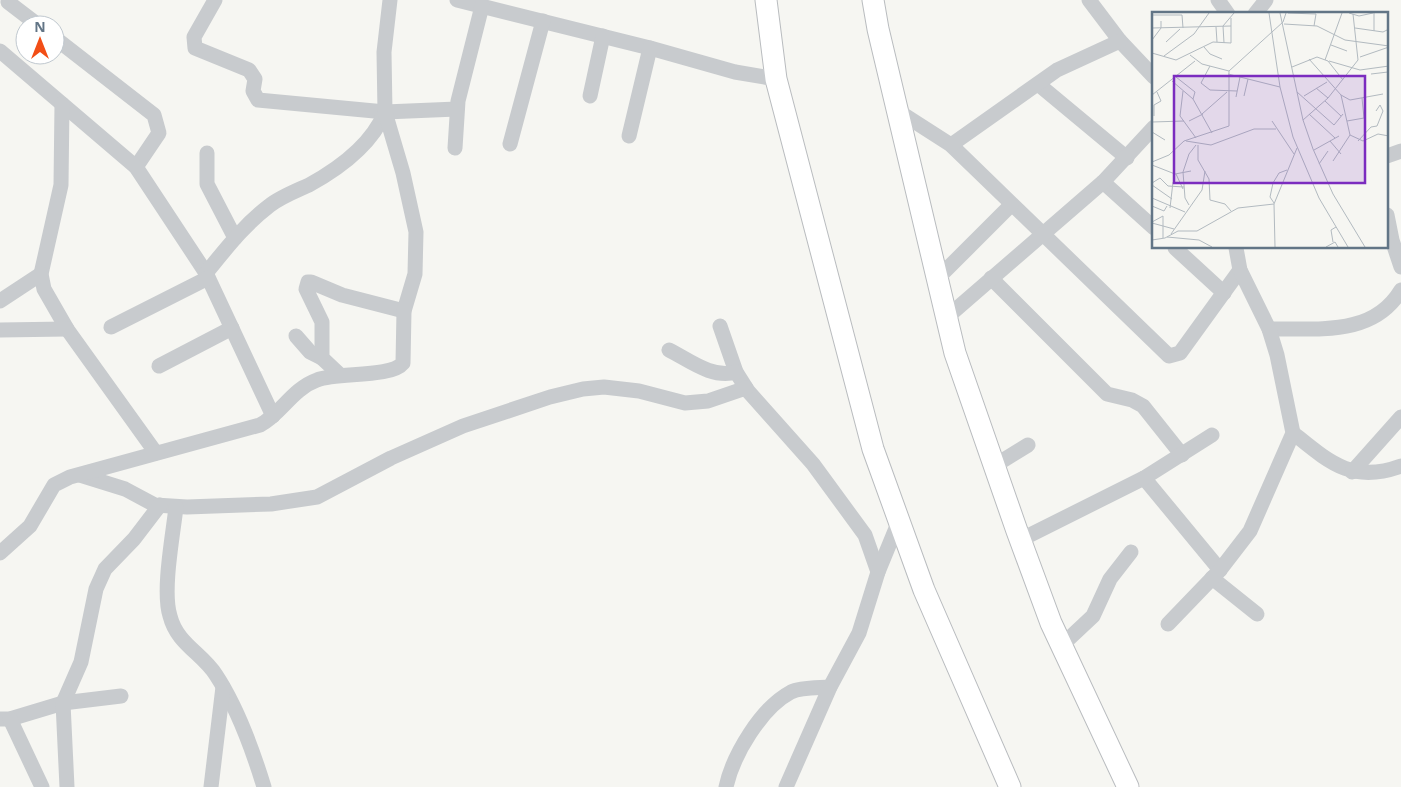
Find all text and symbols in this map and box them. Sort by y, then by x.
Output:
inset map [1152,12,1388,249]
north arrow [15,15,65,65]
text: N [34,17,46,36]

